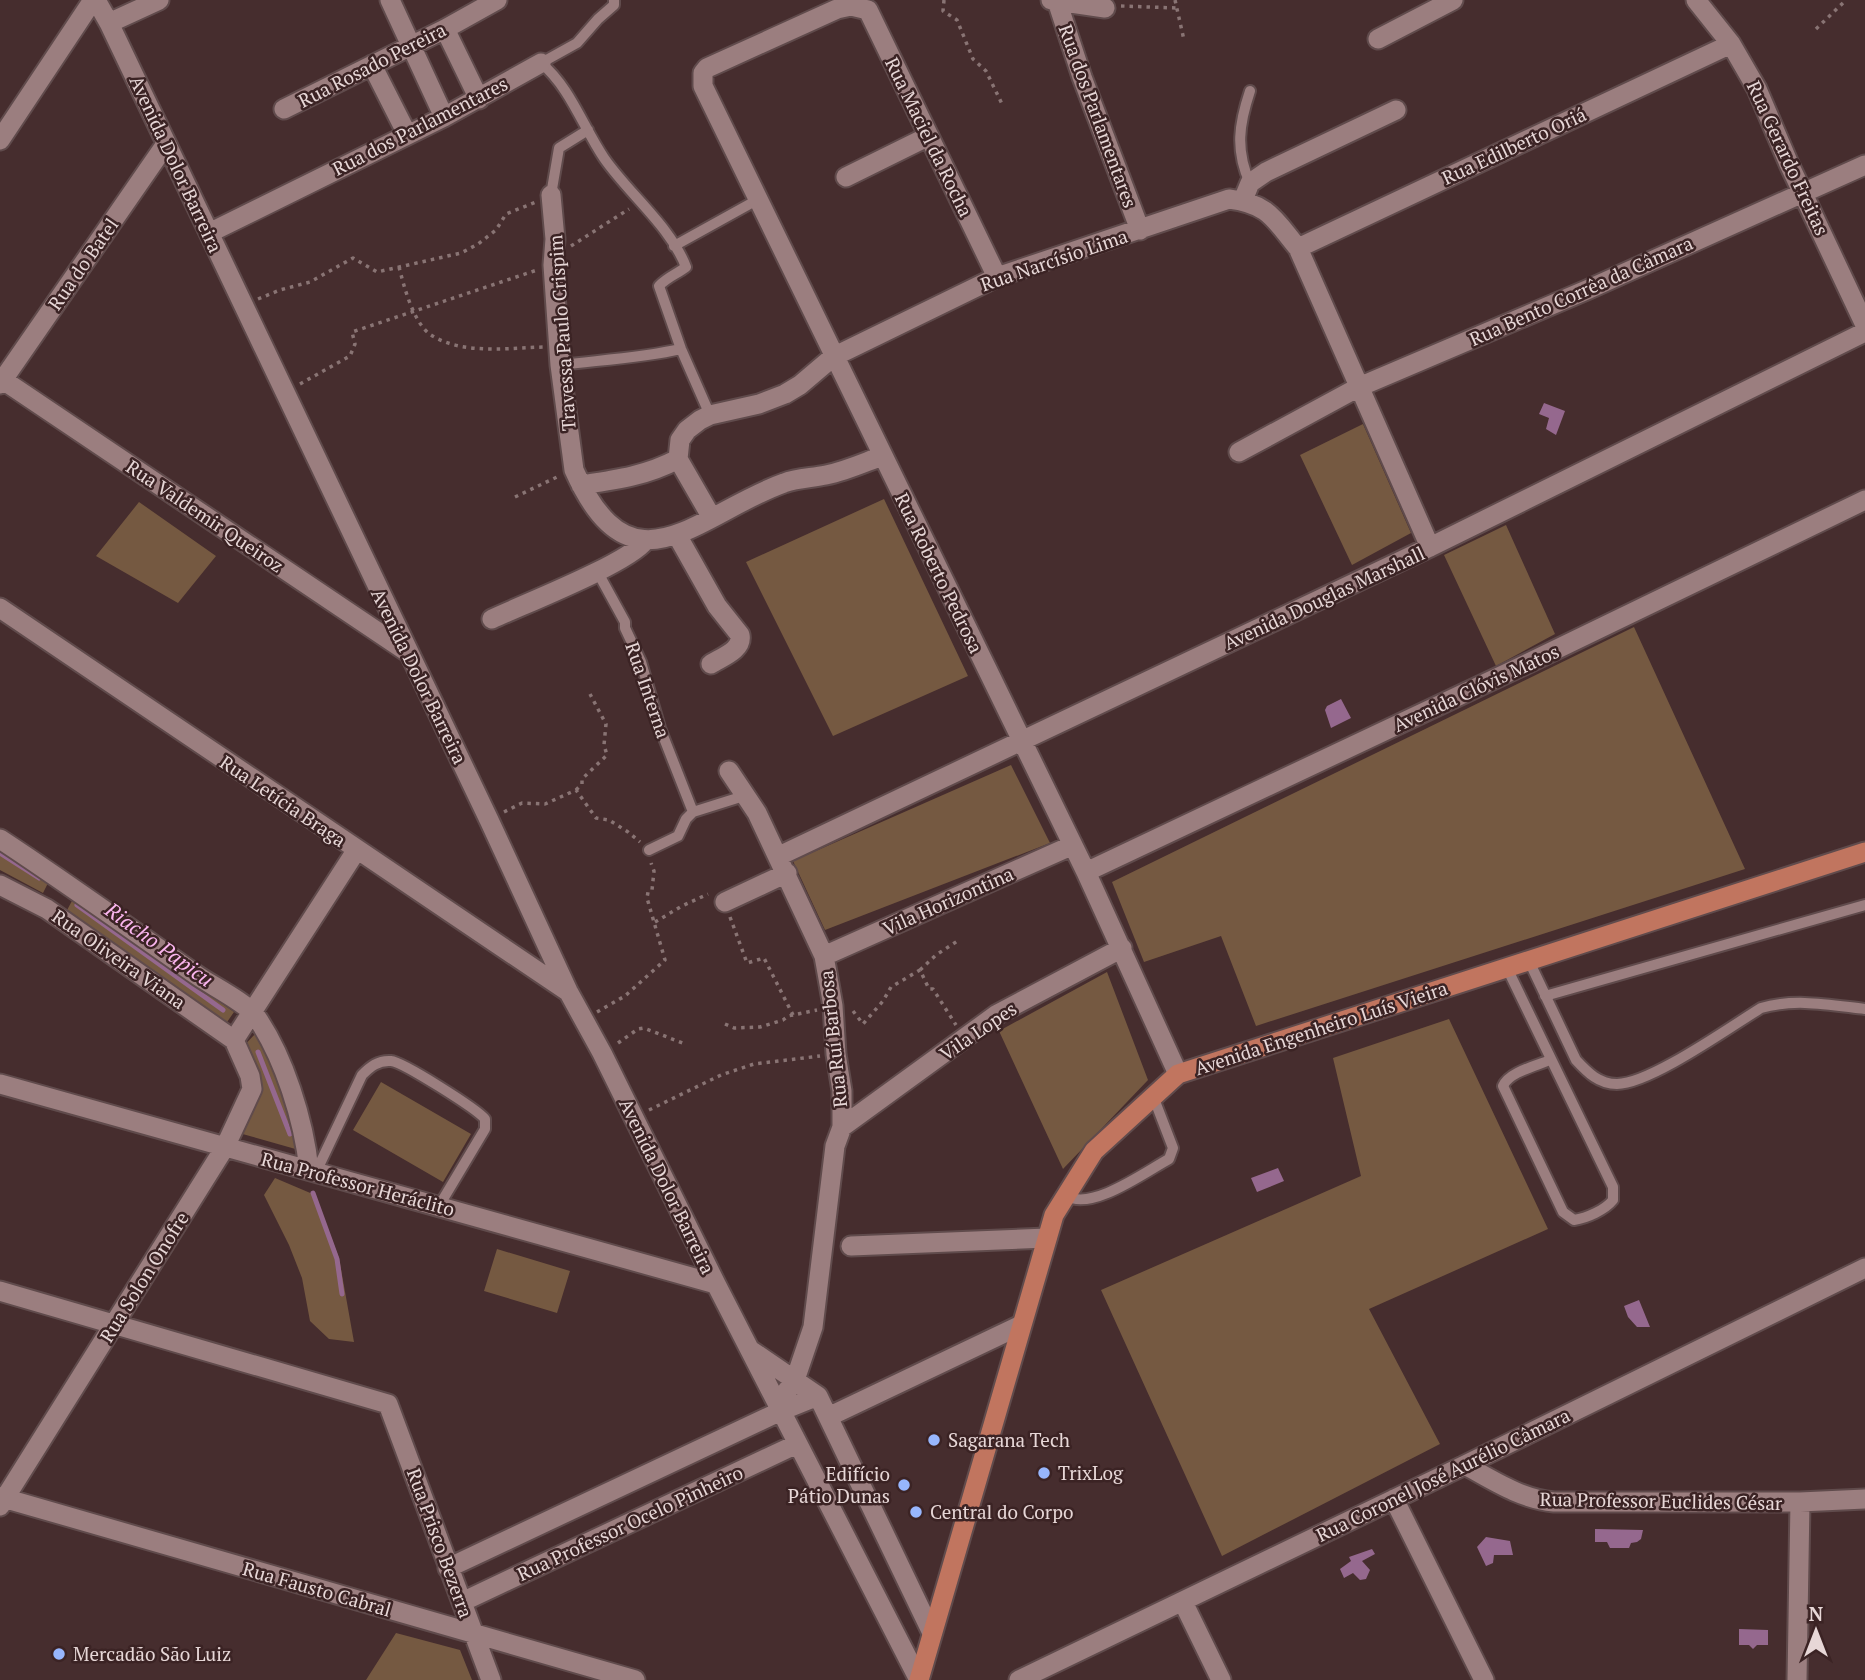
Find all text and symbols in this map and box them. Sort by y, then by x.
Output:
street label: Rua Rosado Pereira [294,16,450,113]
street label: Rua dos Parlamentares [1054,21,1143,211]
street label: Rua Maciel da Rocha [880,53,979,221]
street label: Rua dos Parlamentares [328,70,512,181]
street label: Avenida Dolor Barreira [124,71,229,257]
street label: Rua Gerardo Freitas [1742,77,1835,239]
street label: Rua Edilberto Oriá [1438,101,1590,190]
street label: Rua do Batel [42,213,123,315]
street label: Rua Narcísio Lima [977,223,1131,296]
street label: Rua Bento Corrêa da Câmara [1465,230,1697,351]
street label: Travessa Paulo Crispim [542,234,581,432]
street label: Rua Valdemir Queiroz [122,454,289,578]
street label: Rua Roberto Pedrosa [890,489,989,657]
street label: Avenida Douglas Marshall [1219,540,1428,655]
street label: Avenida Dolor Barreira [366,584,473,768]
street label: Rua Interna [620,638,677,742]
street label: Avenida Clóvis Matos [1389,638,1563,737]
street label: Rua Letícia Braga [215,749,352,852]
street label: Vila Horizontina [879,860,1017,941]
water label: Riacho Papicu [99,895,219,993]
street label: Rua Oliveira Viana [48,903,191,1014]
street label: Rua Ruí Barbosa [813,969,852,1109]
street label: Avenida Engenheiro Luís Vieira [1191,975,1451,1080]
street label: Vila Lopes [934,996,1021,1066]
street label: Avenida Dolor Barreira [614,1094,721,1278]
street label: Rua Professor Heráclito [259,1146,457,1221]
street label: Rua Solon Onofre [93,1207,194,1347]
street label: Rua Coronel José Aurélio Câmara [1312,1402,1574,1547]
place label: Sagarana Tech [948,1427,1070,1452]
marker: Sagarana Tech [926,1432,942,1448]
street label: Rua Professor Ocelo Pinheiro [513,1459,747,1586]
place label: TrixLog [1058,1460,1124,1485]
place label: Edifício Pátio Dunas [788,1461,890,1508]
street label: Rua Prisco Bezerra [402,1465,479,1621]
marker: TrixLog [1036,1465,1052,1481]
marker: Edifício Pátio Dunas [896,1477,912,1493]
street label: Rua Professor Euclides César [1540,1486,1783,1515]
place label: Central do Corpo [930,1499,1073,1524]
marker: Central do Corpo [908,1504,924,1520]
street label: Rua Fausto Cabral [240,1555,394,1622]
north arrow [1781,1596,1851,1666]
text: N [1809,1601,1824,1626]
place label: Mercadão São Luiz [73,1641,231,1666]
marker: Mercadão São Luiz [51,1646,67,1662]

